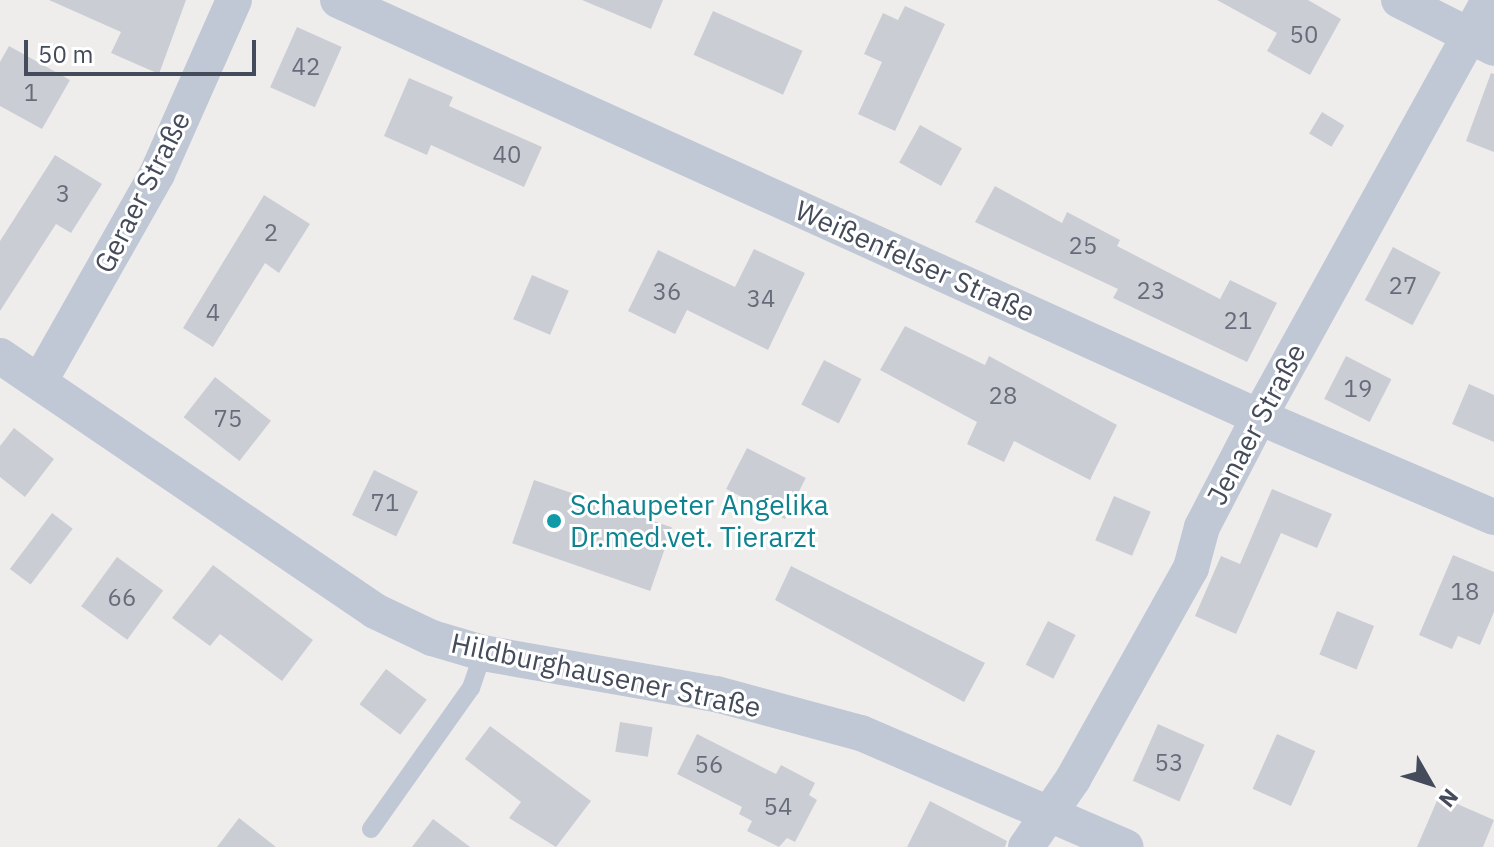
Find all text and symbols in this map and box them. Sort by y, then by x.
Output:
house number: 50 [1290,21,1318,49]
scale bar [28,24,260,74]
text: 50 m [38,38,93,70]
house number: 42 [292,53,320,81]
house number: 1 [24,79,38,107]
street label: Geraer Straße [87,106,197,278]
house number: 40 [493,141,521,169]
house number: 3 [56,180,70,208]
street label: Weißenfelser Straße [790,193,1040,329]
house number: 2 [264,219,278,247]
house number: 25 [1069,232,1097,260]
house number: 27 [1389,272,1417,300]
house number: 23 [1137,277,1165,305]
house number: 36 [653,278,681,306]
house number: 34 [747,285,775,313]
house number: 4 [206,299,220,327]
house number: 21 [1224,307,1252,335]
street label: Jenaer Straße [1200,338,1312,510]
house number: 19 [1344,375,1372,403]
house number: 28 [989,382,1017,410]
house number: 75 [214,405,242,433]
place label: Schaupeter Angelika Dr.med.vet. Tierarzt [570,488,829,554]
house number: 71 [371,489,399,517]
marker: Schaupeter Angelika Dr.med.vet. Tierarzt [545,512,563,530]
house number: 18 [1451,578,1479,606]
house number: 66 [108,584,136,612]
street label: Hildburghausener Straße [448,626,764,724]
north arrow [1390,743,1470,823]
house number: 53 [1155,749,1183,777]
house number: 56 [695,751,723,779]
text: N [1433,783,1465,814]
house number: 54 [764,793,792,821]

